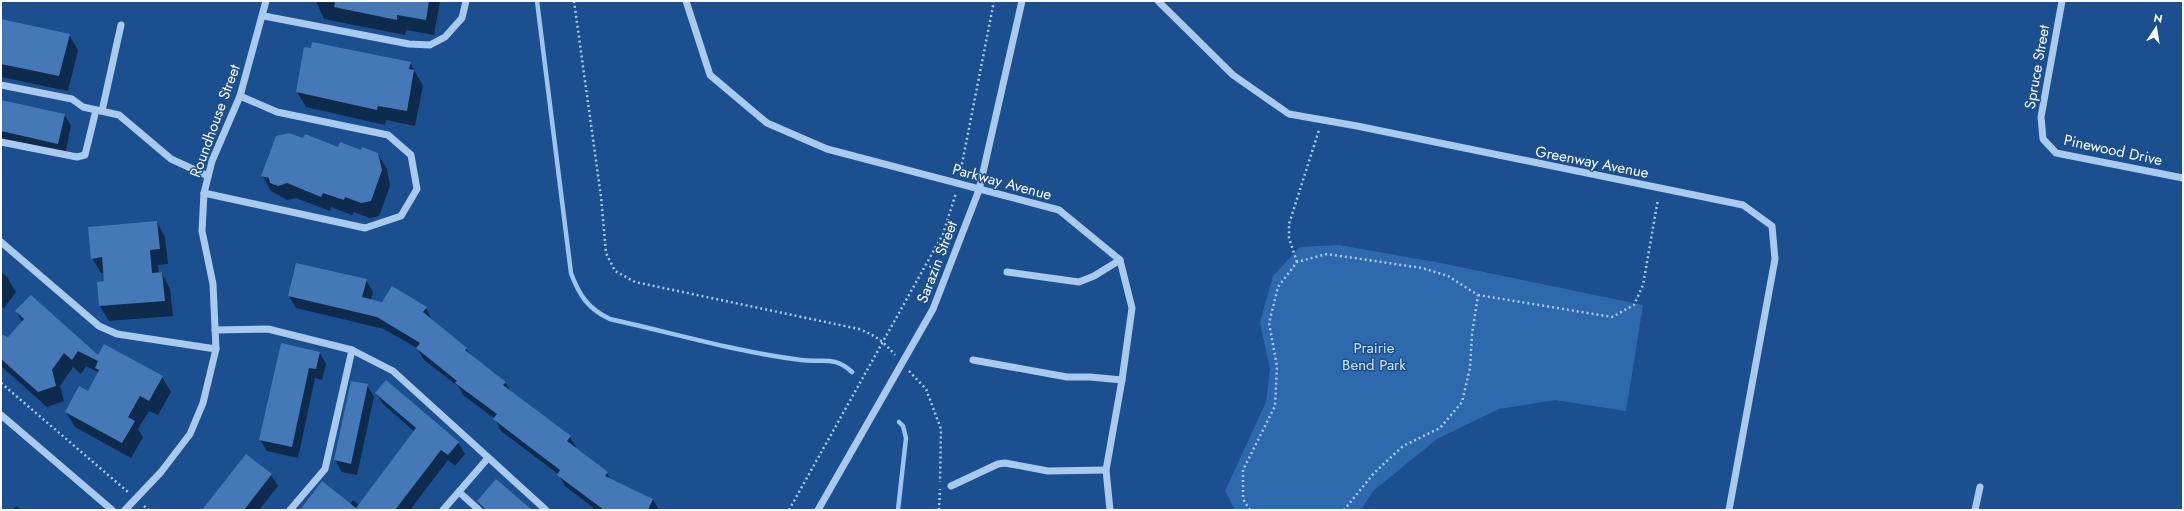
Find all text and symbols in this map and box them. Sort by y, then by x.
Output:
north arrow [2136,8,2176,48]
text: N [2152,9,2164,27]
street label: Spruce Street [2019,23,2055,111]
street label: Roundhouse Street [184,61,246,181]
street label: Pinewood Drive [2062,129,2165,171]
street label: Greenway Avenue [1533,140,1651,184]
street label: Parkway Avenue [950,158,1054,206]
street label: Sarazin Street [911,217,963,306]
park label: Prairie Bend Park [1342,337,1406,376]

